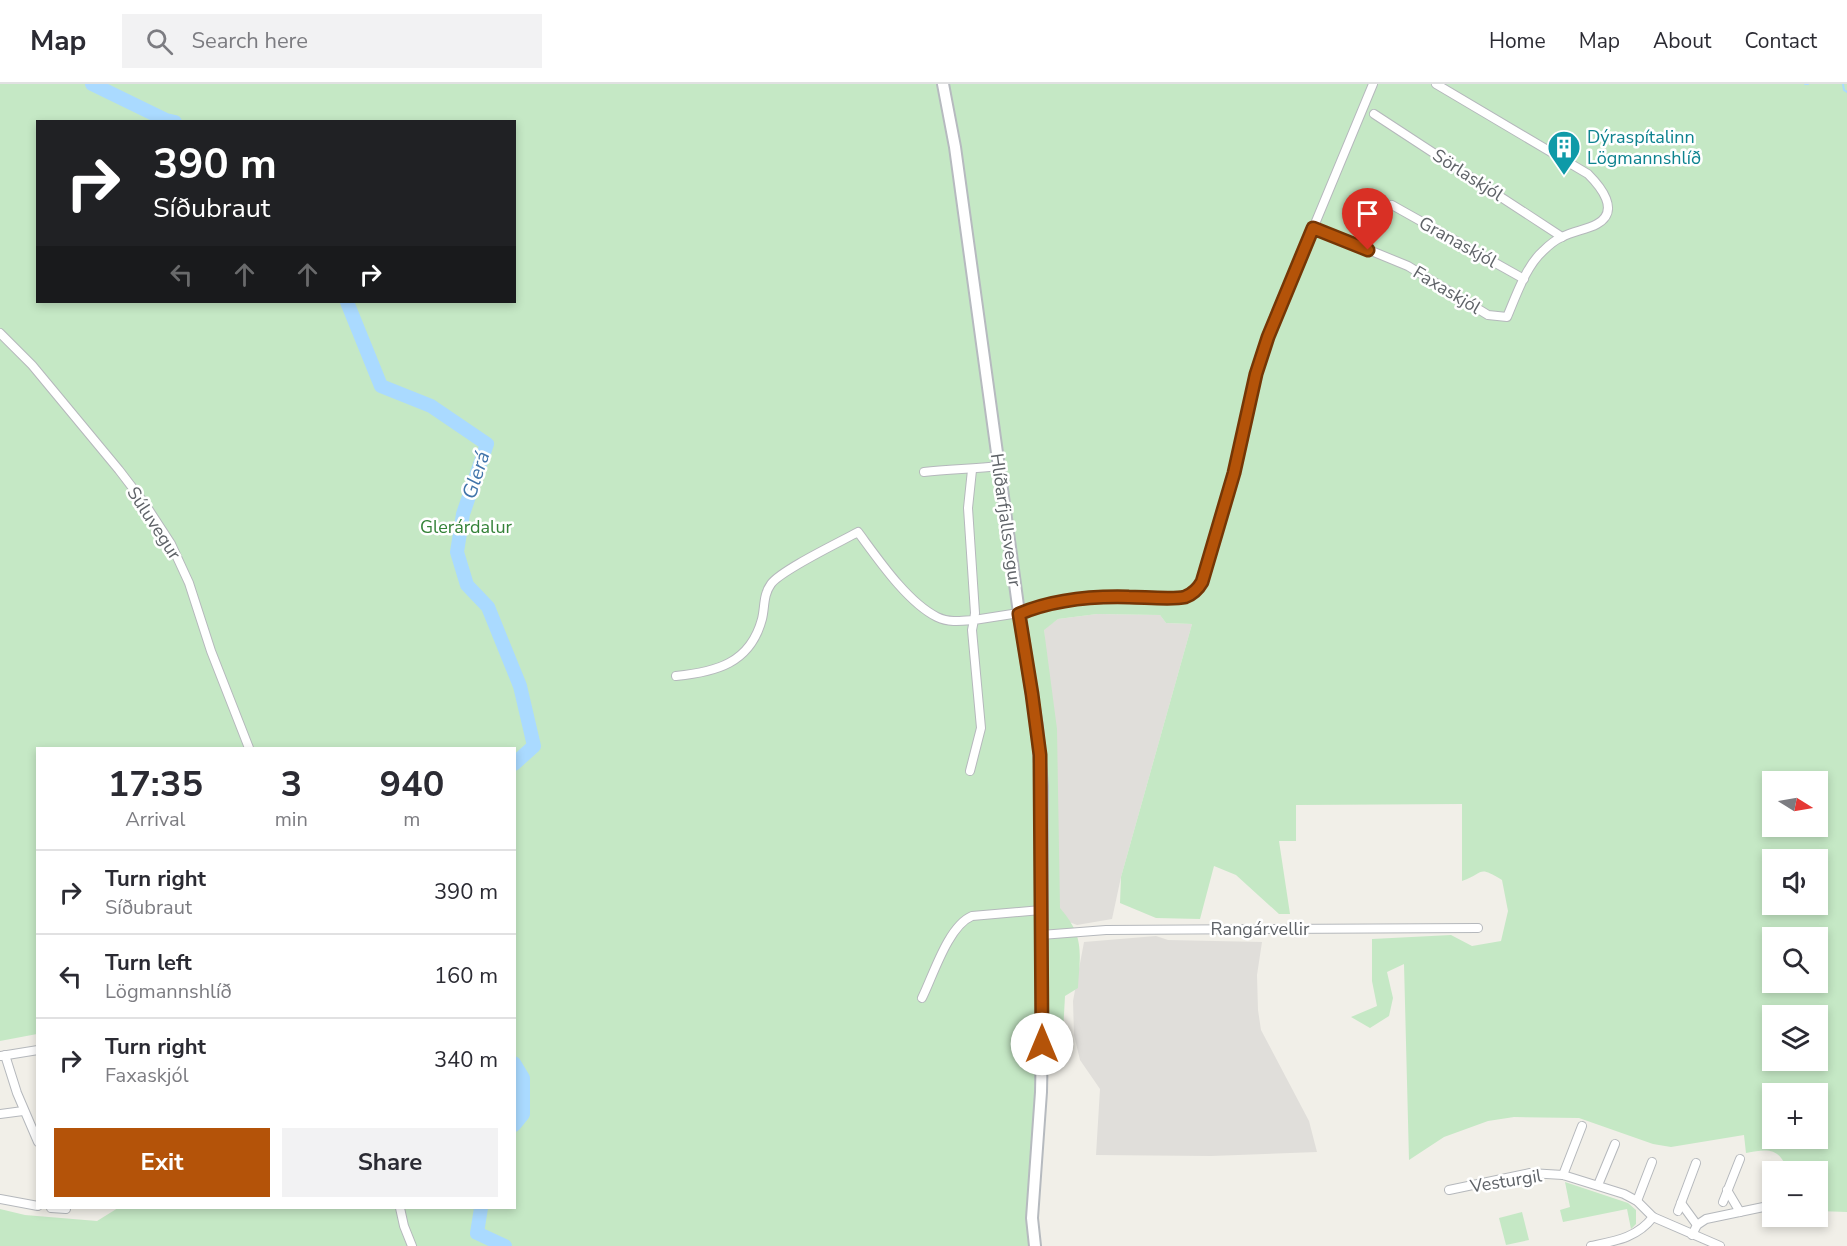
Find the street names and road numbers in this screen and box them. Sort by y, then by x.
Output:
street label: Sörlaskjól [1428,143,1508,207]
street label: Granaskjól [1415,211,1502,274]
street label: Faxaskjól [1409,260,1486,320]
street label: Hlíðarfjallsvegur [985,452,1027,589]
street label: Súluvegur [121,482,187,565]
street label: Rangárvellir [1211,917,1310,941]
street label: Vesturgil [1467,1163,1544,1199]

